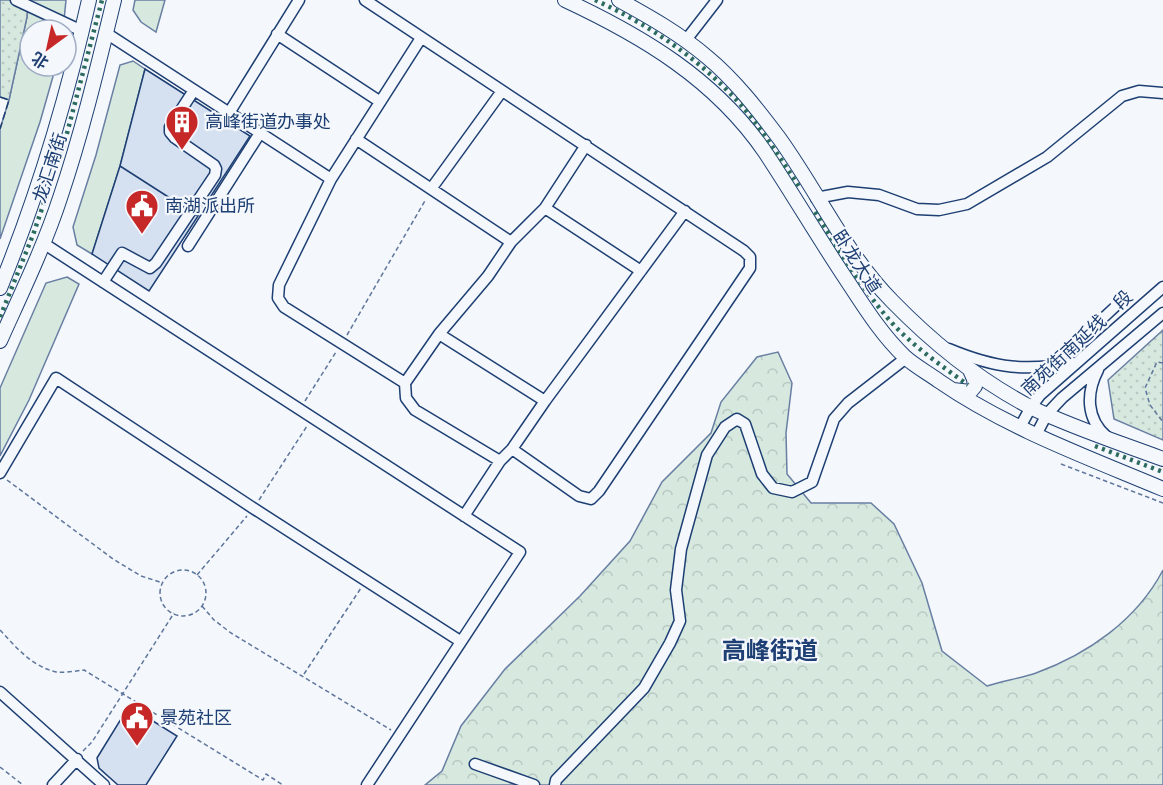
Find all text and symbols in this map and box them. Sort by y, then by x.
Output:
north arrow [18,18,78,78]
text: 北 [28,48,52,72]
building icon: 高峰街道办事处 [164,104,200,151]
place label: 高峰街道办事处 [205,111,331,132]
street label: 龙汇南街 [28,130,71,205]
public building icon: 南湖派出所 [124,188,160,235]
place label: 南湖派出所 [165,195,255,216]
street label: 卧龙大道 [829,226,886,298]
street label: 南苑街南延线二段 [1017,286,1136,399]
district label: 高峰街道 [722,637,818,665]
public building icon: 景苑社区 [119,700,155,747]
place label: 景苑社区 [160,707,232,728]

